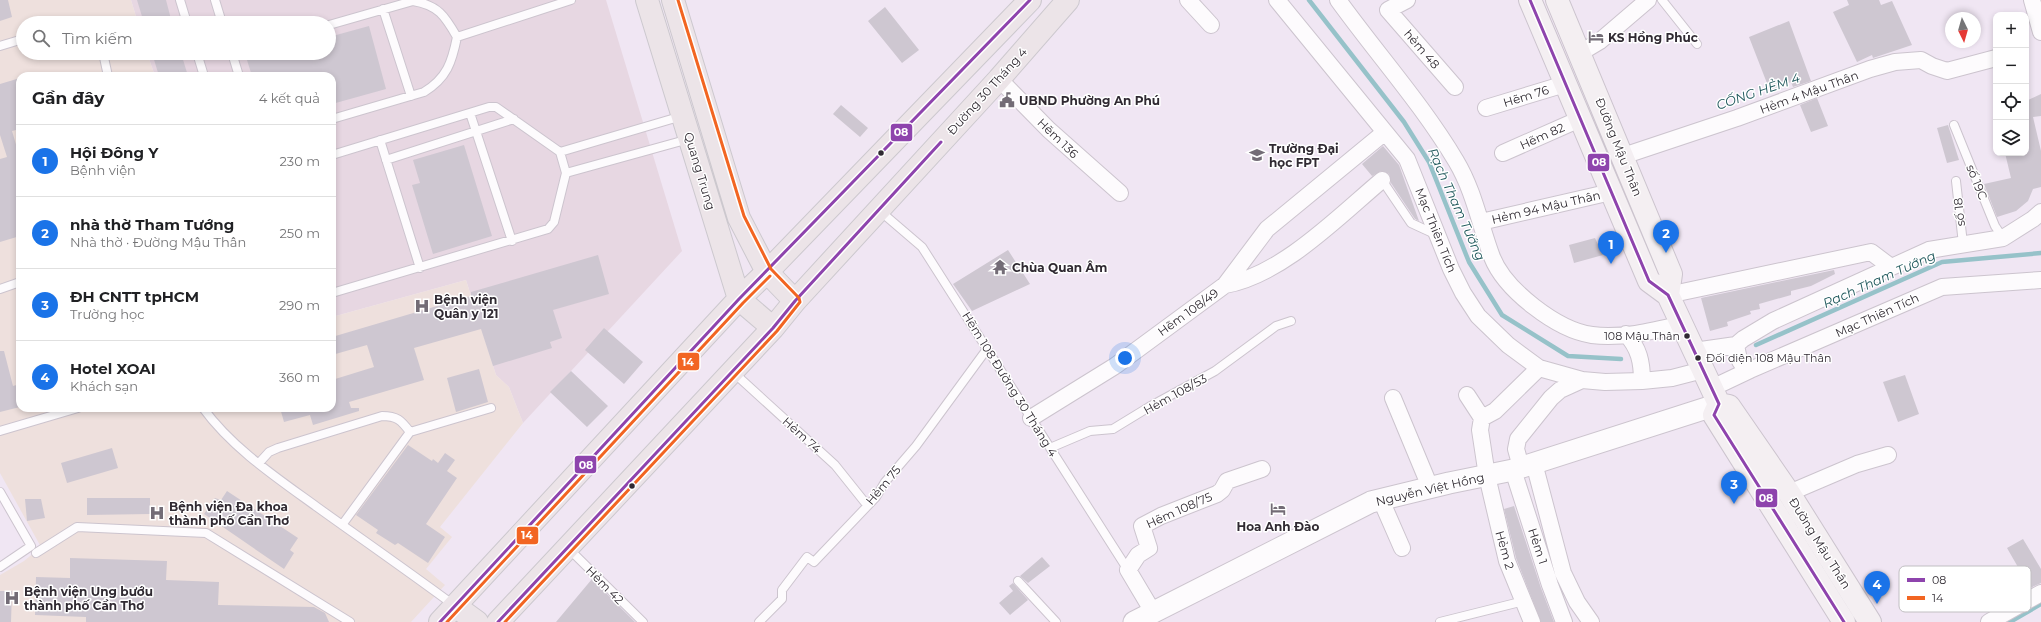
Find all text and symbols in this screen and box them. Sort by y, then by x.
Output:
north arrow [1945,12,1981,48]
map controls [1993,12,2029,156]
button: + [1993,12,2029,48]
search box [16,16,336,60]
street label: hẻm 48 [1401,26,1443,72]
icon: search [30,27,52,49]
hotel icon: KS Hồng Phúc [1587,28,1605,46]
text: Tìm kiếm [62,29,133,48]
place label: KS Hồng Phúc [1608,30,1698,45]
street label: Đường 30 Tháng 4 [944,44,1030,138]
button: − [1993,48,2029,84]
street label: Hẻm 4 Mậu Thân [1758,67,1860,117]
water label: CỐNG HẺM 4 [1714,69,1802,113]
street label: Hẽm 76 [1501,82,1551,110]
button: locate [1993,84,2029,120]
text: Gần đây [32,88,104,108]
text: 4 kết quả [259,90,320,106]
public building icon: UBND Phường An Phú [998,91,1016,109]
place label: UBND Phường An Phú [1019,93,1160,108]
street label: Đường Mậu Thân [1592,96,1646,198]
street label: Hẽm 136 [1034,115,1082,161]
street label: Hẽm 82 [1517,119,1567,152]
button: layers [1993,120,2029,156]
line badge: 08 [890,123,913,142]
text: 08 [894,125,908,139]
street label: Quang Trung [681,130,719,212]
place label: Trường Đại học FPT [1269,141,1339,170]
text: Hội Đông Y [70,143,158,162]
water label: Rạch Tham Tướng [1425,145,1489,263]
school or university icon: Trường Đại học FPT [1248,146,1266,164]
unlabelled marker [876,148,886,158]
text: 1 [42,153,48,169]
text: 230 m [279,153,320,169]
line badge: 08 [1587,153,1610,172]
text: 08 [1592,155,1606,169]
text: Bệnh viện [70,162,136,178]
street label: số 19C [1963,162,1991,202]
street label: Mạc Thiên Tích [1412,185,1460,275]
street label: Hẻm 94 Mậu Thân [1490,187,1602,227]
street label: số 18 [1950,197,1968,227]
text: nhà thờ Tham Tướng [70,215,234,234]
pin: 2 [1653,220,1679,253]
text: 2 [41,225,49,241]
text: 250 m [279,225,320,241]
pin: 1 [1598,231,1624,264]
text: Nhà thờ · Đường Mậu Thân [70,234,246,250]
water label: Rạch Tham Tướng [1820,247,1938,311]
temple icon: Chùa Quan Âm [991,258,1009,276]
place label: Chùa Quan Âm [1012,260,1107,275]
street label: Hẽm 108/49 [1155,285,1221,339]
text: ĐH CNTT tpHCM [70,287,199,306]
street label: Mạc Thiên Tích [1833,290,1921,340]
place label: Bệnh viện Quân y 121 [434,292,499,321]
text: 3 [41,297,49,313]
text: 290 m [279,297,320,313]
hospital icon: Bệnh viện Quân y 121 [413,297,431,315]
text: Trường học [70,306,145,322]
street label: Hẽm 108 Đường 30 Tháng 4 [959,309,1061,459]
place label: 108 Mậu Thân [1604,329,1680,343]
marker: 108 Mậu Thân [1682,331,1692,341]
your location [1115,348,1135,368]
place label: Đối diện 108 Mậu Thân [1706,351,1831,365]
line badge: 14 [677,352,700,371]
marker: Đối diện 108 Mậu Thân [1693,353,1703,363]
text: 14 [682,355,694,369]
text: Hotel XOAI [70,359,156,378]
text: 4 [41,369,49,385]
text: 360 m [279,369,320,385]
street label: Hẻm 108/53 [1141,370,1210,418]
text: Khách sạn [70,378,138,394]
street label: Hẻm 74 [779,414,825,456]
line badge: 08 [574,455,597,474]
text: 08 [579,458,593,472]
street label: Hẻm 75 [862,462,904,508]
street label: Nguyễn Việt Hồng [1374,469,1486,509]
pin: 3 [1721,471,1747,504]
unlabelled marker [627,481,637,491]
line badge: 08 [1755,488,1778,508]
street label: Hẽm 108/75 [1144,489,1215,531]
text: 08 [1759,491,1773,505]
street label: Đường Mậu Thân [1786,495,1854,591]
place label: Bệnh viện Đa khoa thành phố Cần Thơ [169,499,289,528]
hotel icon: Hoa Anh Đào [1269,500,1287,518]
hospital icon: Bệnh viện Đa khoa thành phố Cần Thơ [148,504,166,522]
place label: Hoa Anh Đào [1237,519,1320,534]
line badge: 14 [516,526,539,545]
street label: Hẻm 1 [1525,526,1551,566]
text: 14 [521,528,533,542]
street label: Hẻm 2 [1492,529,1518,571]
street label: Hẻm 42 [583,563,627,607]
legend [1899,566,2031,612]
pin: 4 [1864,571,1890,604]
text: 08 [1932,573,1946,587]
place label: Bệnh viện Ung bướu thành phố Cần Thơ [24,584,153,613]
hospital icon: Bệnh viện Ung bướu thành phố Cần Thơ [3,589,21,607]
text: 14 [1932,591,1944,605]

